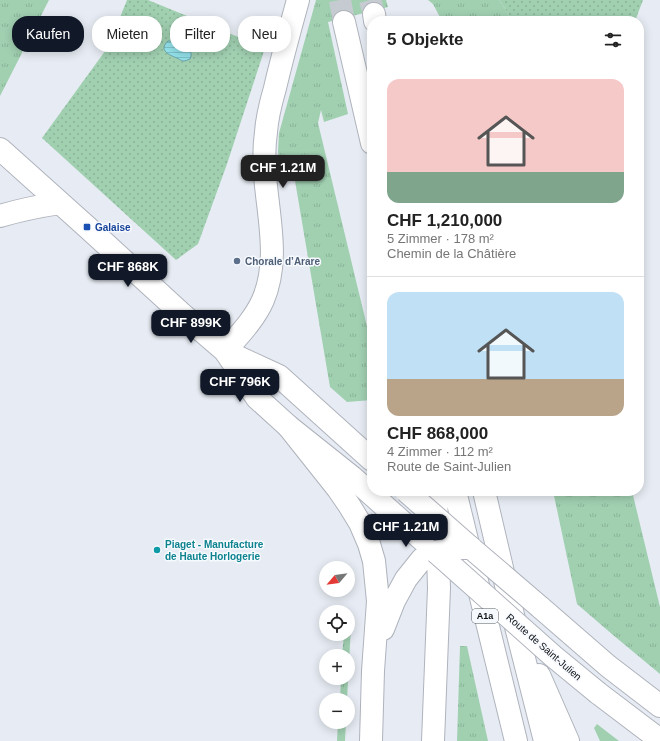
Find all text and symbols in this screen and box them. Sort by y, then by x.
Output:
chip: Kaufen [12,16,84,52]
chip: Mieten [92,16,162,52]
chip: Filter [170,16,230,52]
chip: Neu [238,16,291,52]
icon: filters [602,29,624,51]
text: 5 Objekte [387,30,464,49]
icon: home [470,105,542,177]
pin: CHF 1.21M [237,155,329,189]
text: CHF 1.21M [250,160,316,175]
text: CHF 1,210,000 [387,211,502,230]
marker: Galaise [82,222,92,232]
place label: Galaise [95,222,131,233]
text: 5 Zimmer · 178 m² [387,231,494,246]
text: Chemin de la Châtière [387,246,516,261]
pin: CHF 868K [87,254,169,288]
marker: Chorale d’Arare [232,256,242,266]
place label: Chorale d’Arare [245,256,320,267]
text: CHF 868K [97,259,159,274]
pin: CHF 899K [150,310,232,344]
text: CHF 899K [160,315,222,330]
icon: home [470,318,542,390]
pin: CHF 796K [199,369,281,403]
text: CHF 796K [209,374,271,389]
text: CHF 868,000 [387,424,488,443]
text: 4 Zimmer · 112 m² [387,444,493,459]
text: Route de Saint-Julien [387,459,511,474]
pin: CHF 1.21M [360,514,452,548]
text: CHF 1.21M [373,519,439,534]
place label: Piaget - Manufacture de Haute Horlogerie [165,539,264,562]
marker: Piaget - Manufacture de Haute Horlogerie [152,545,162,555]
north arrow [319,561,355,597]
map controls [319,561,355,729]
button: locate [319,605,355,641]
road number: A1a [472,609,498,623]
street label: Route de Saint-Julien [504,611,584,683]
button: + [319,649,355,685]
button: − [319,693,355,729]

